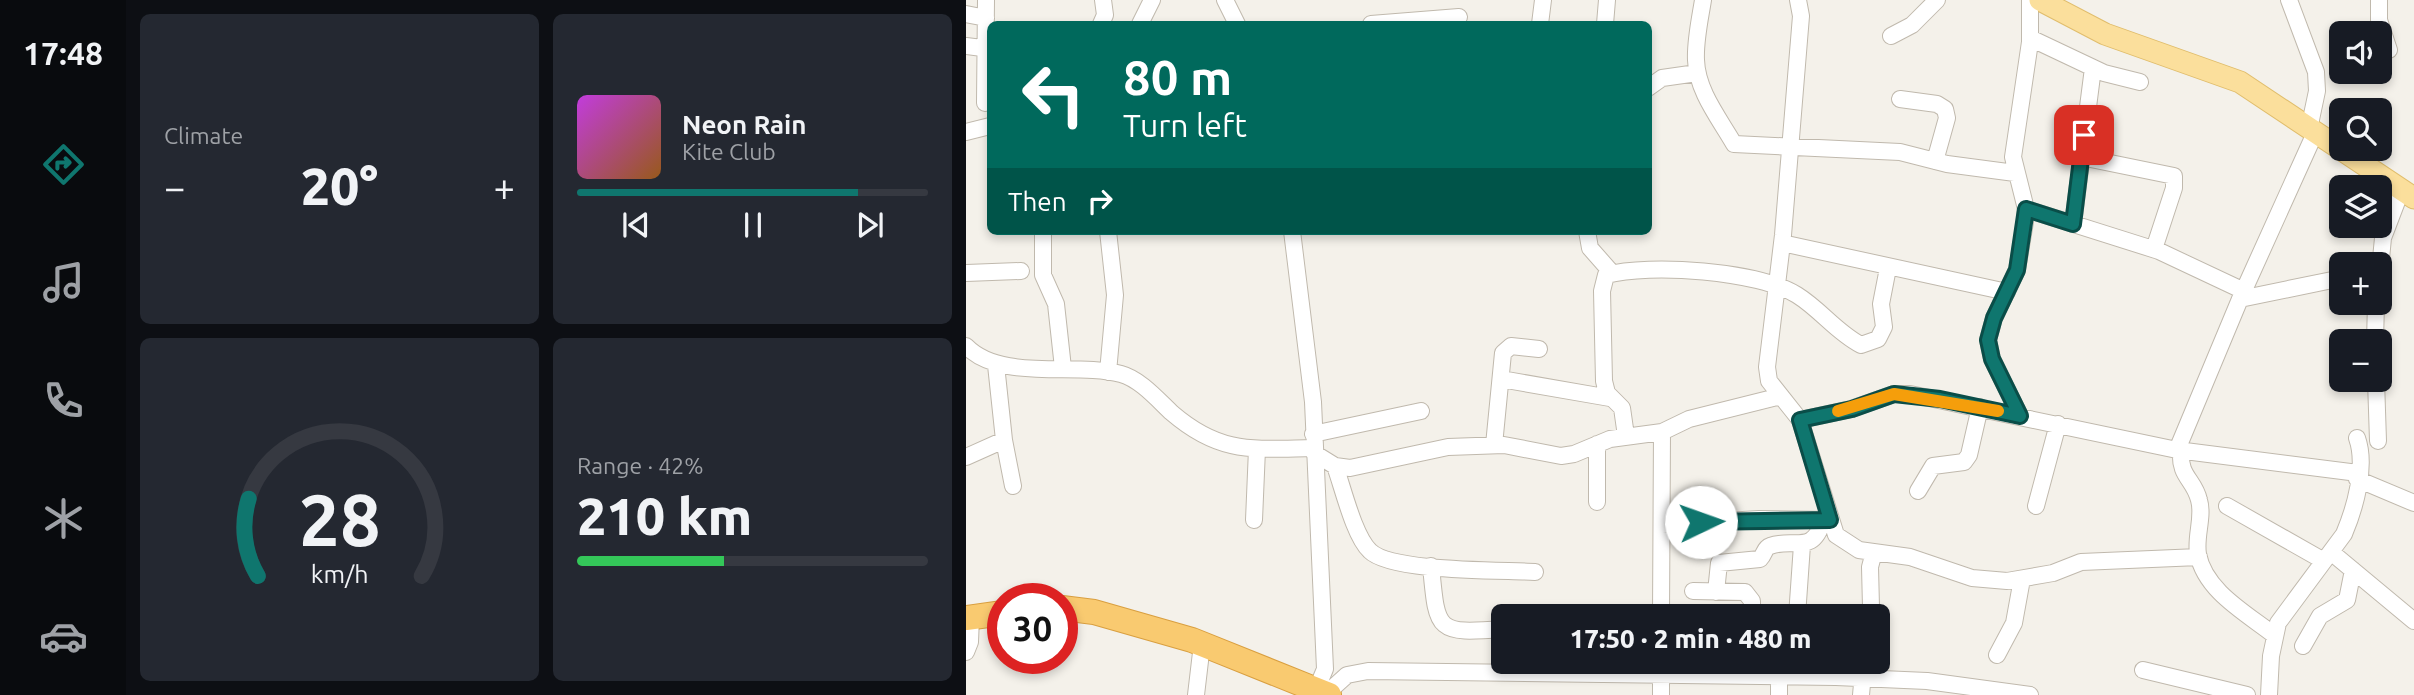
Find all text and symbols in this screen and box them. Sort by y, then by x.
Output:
map controls [2329,21,2392,392]
button: sound [2329,21,2392,84]
text: 17:48 [23,35,103,71]
icon: left [1008,49,1099,140]
text: 80 m [1123,49,1232,104]
button: search [2329,98,2392,161]
pin [2054,105,2114,165]
text: Turn left [1123,107,1247,143]
text: Neon Rain [682,110,807,139]
icon: arrive [2065,116,2103,154]
text: Climate [164,123,243,148]
text: Kite Club [682,139,776,164]
icon: directions [39,140,88,189]
text: 20° [301,157,378,215]
text: − [164,166,185,208]
text: + [494,166,515,208]
button: layers [2329,175,2392,238]
icon: right [1081,182,1119,220]
text: Then [1008,187,1067,216]
icon: previous [617,206,655,244]
icon: pause [734,206,772,244]
icon: next [851,206,889,244]
button: + [2329,252,2392,315]
icon: music [39,258,88,307]
button: − [2329,329,2392,392]
icon: phone [39,376,88,425]
text: Range · 42% [577,453,704,478]
text: 28 [298,478,381,560]
position arrow [1664,485,1738,559]
text: 210 km [577,487,752,545]
icon: climate [39,494,88,543]
text: km/h [311,559,368,587]
speed limit sign: 30 [987,583,1078,674]
icon: car [39,612,88,661]
text: 17:50 · 2 min · 480 m [1570,624,1811,653]

